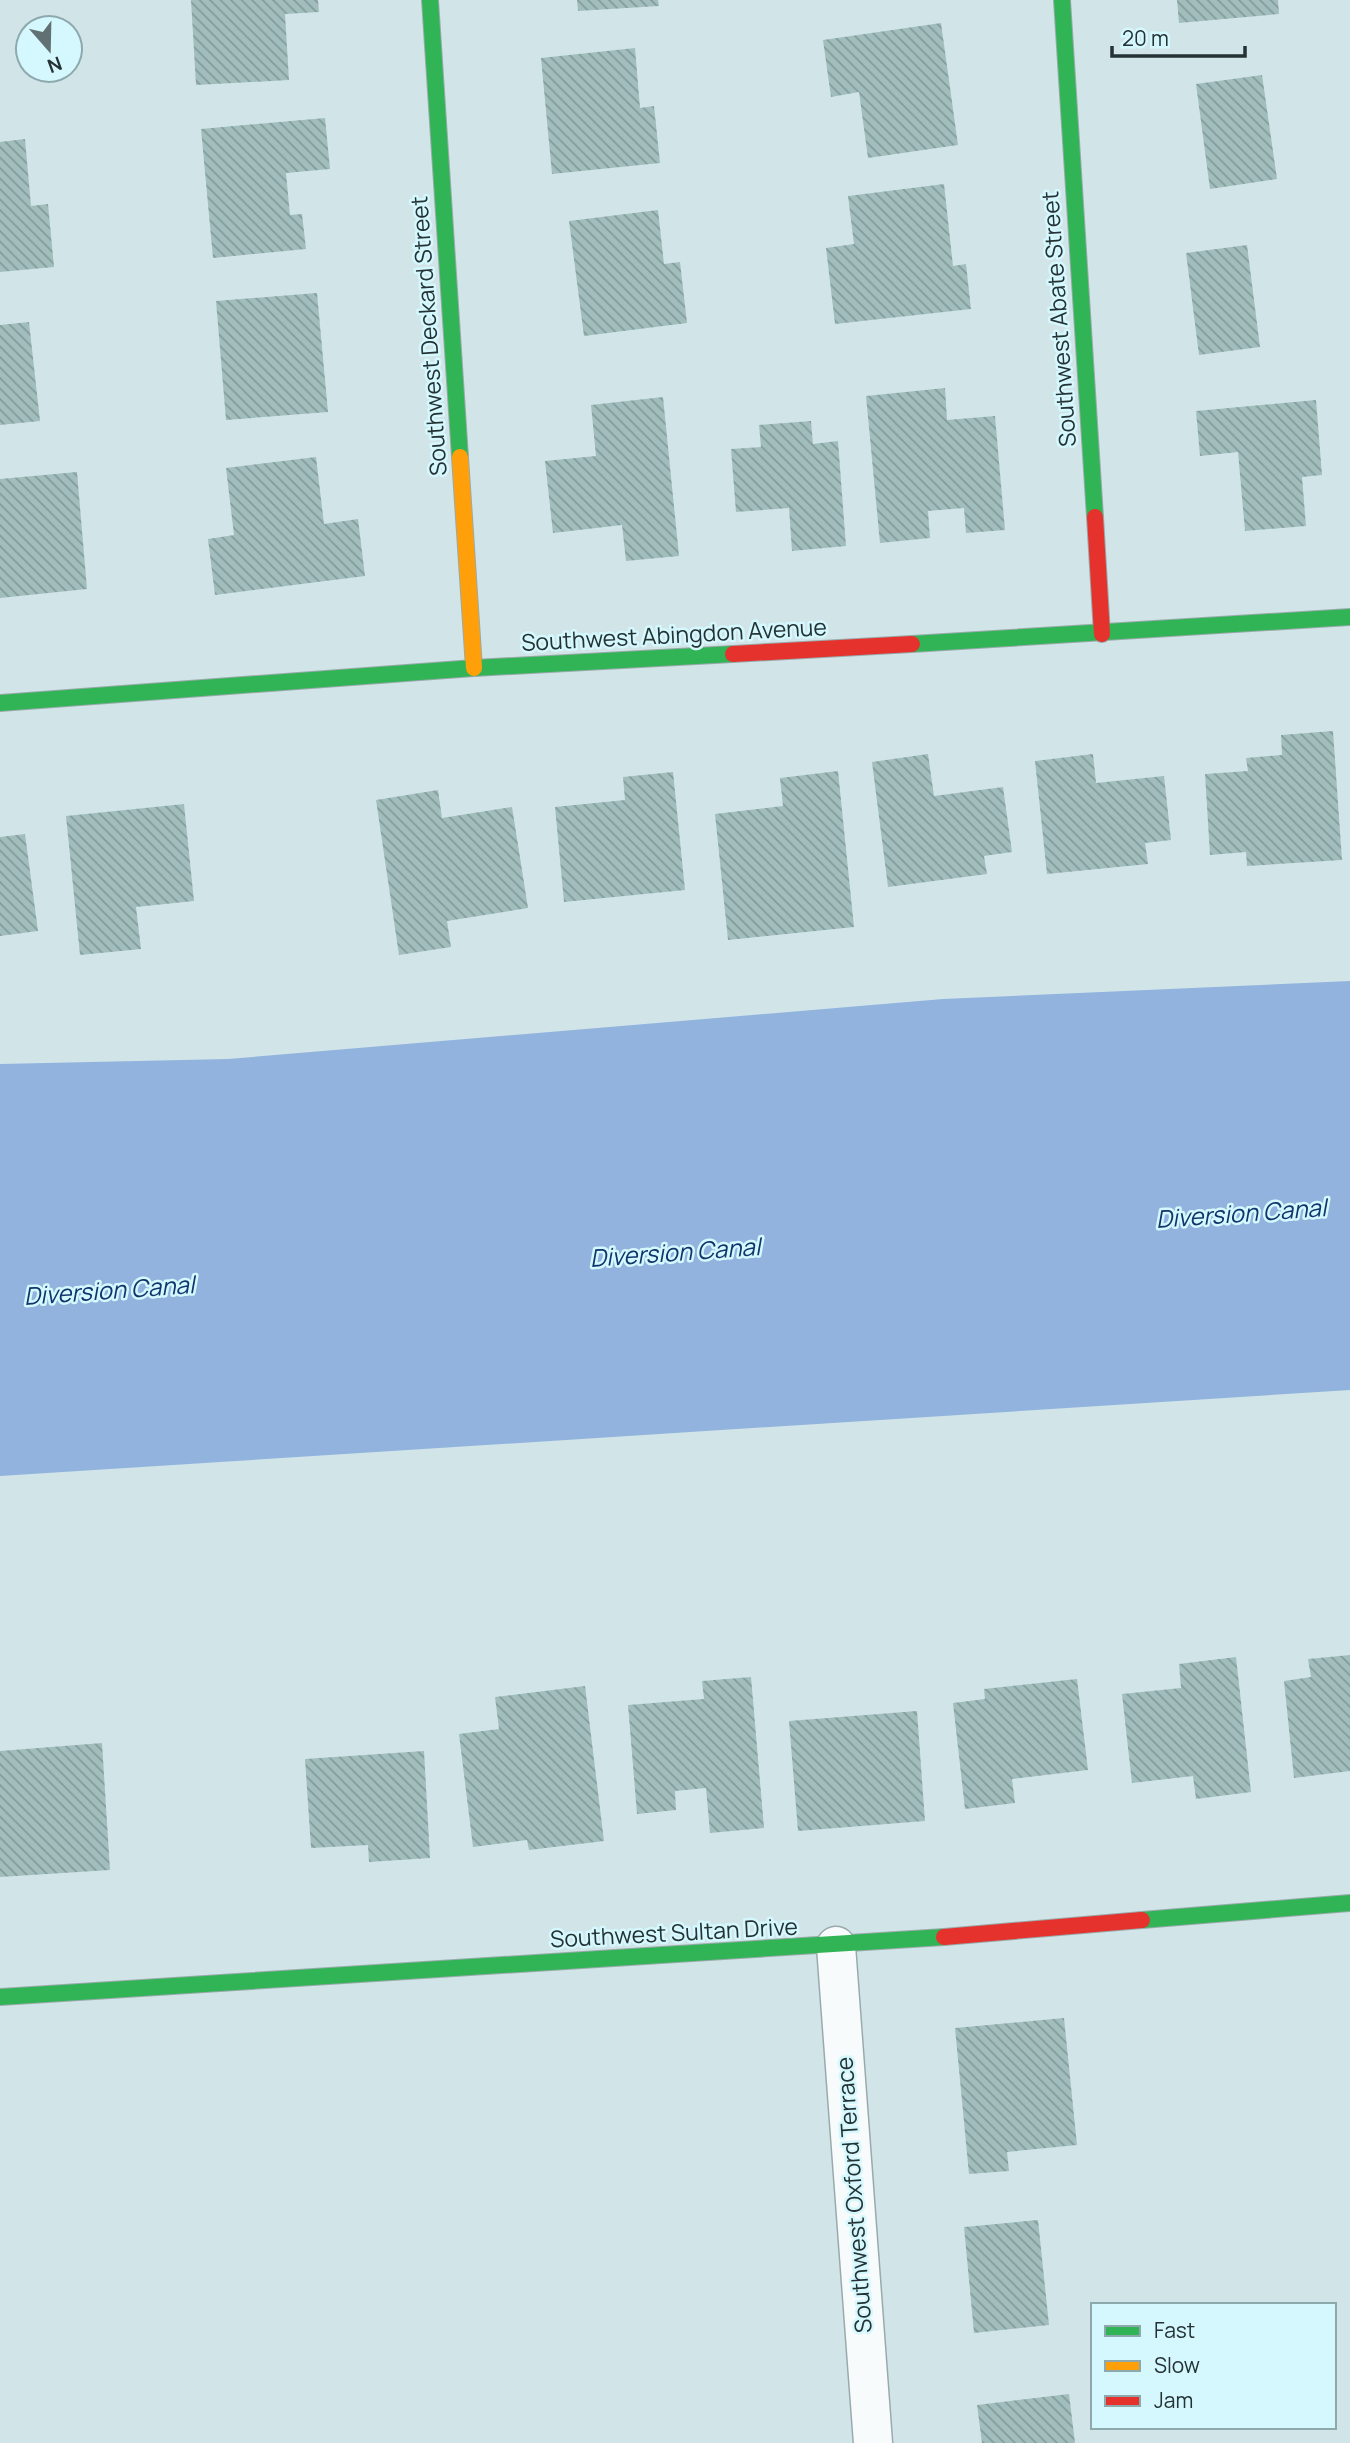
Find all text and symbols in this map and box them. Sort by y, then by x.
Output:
north arrow [14,14,84,84]
scale bar [1112,14,1245,58]
text: 20 m [1122,24,1169,52]
text: N [44,50,66,80]
street label: Southwest Abate Street [1033,190,1083,448]
street label: Southwest Deckard Street [402,195,454,477]
street label: Southwest Abingdon Avenue [520,610,828,658]
water label: Diversion Canal [1155,1190,1331,1235]
water label: Diversion Canal [589,1229,765,1274]
water label: Diversion Canal [23,1267,199,1312]
street label: Southwest Sultan Drive [549,1910,799,1954]
street label: Southwest Oxford Terrace [827,2056,879,2334]
legend [1091,2303,1336,2429]
text: Fast [1154,2316,1195,2344]
text: Slow [1154,2351,1200,2379]
text: Jam [1154,2386,1193,2414]

